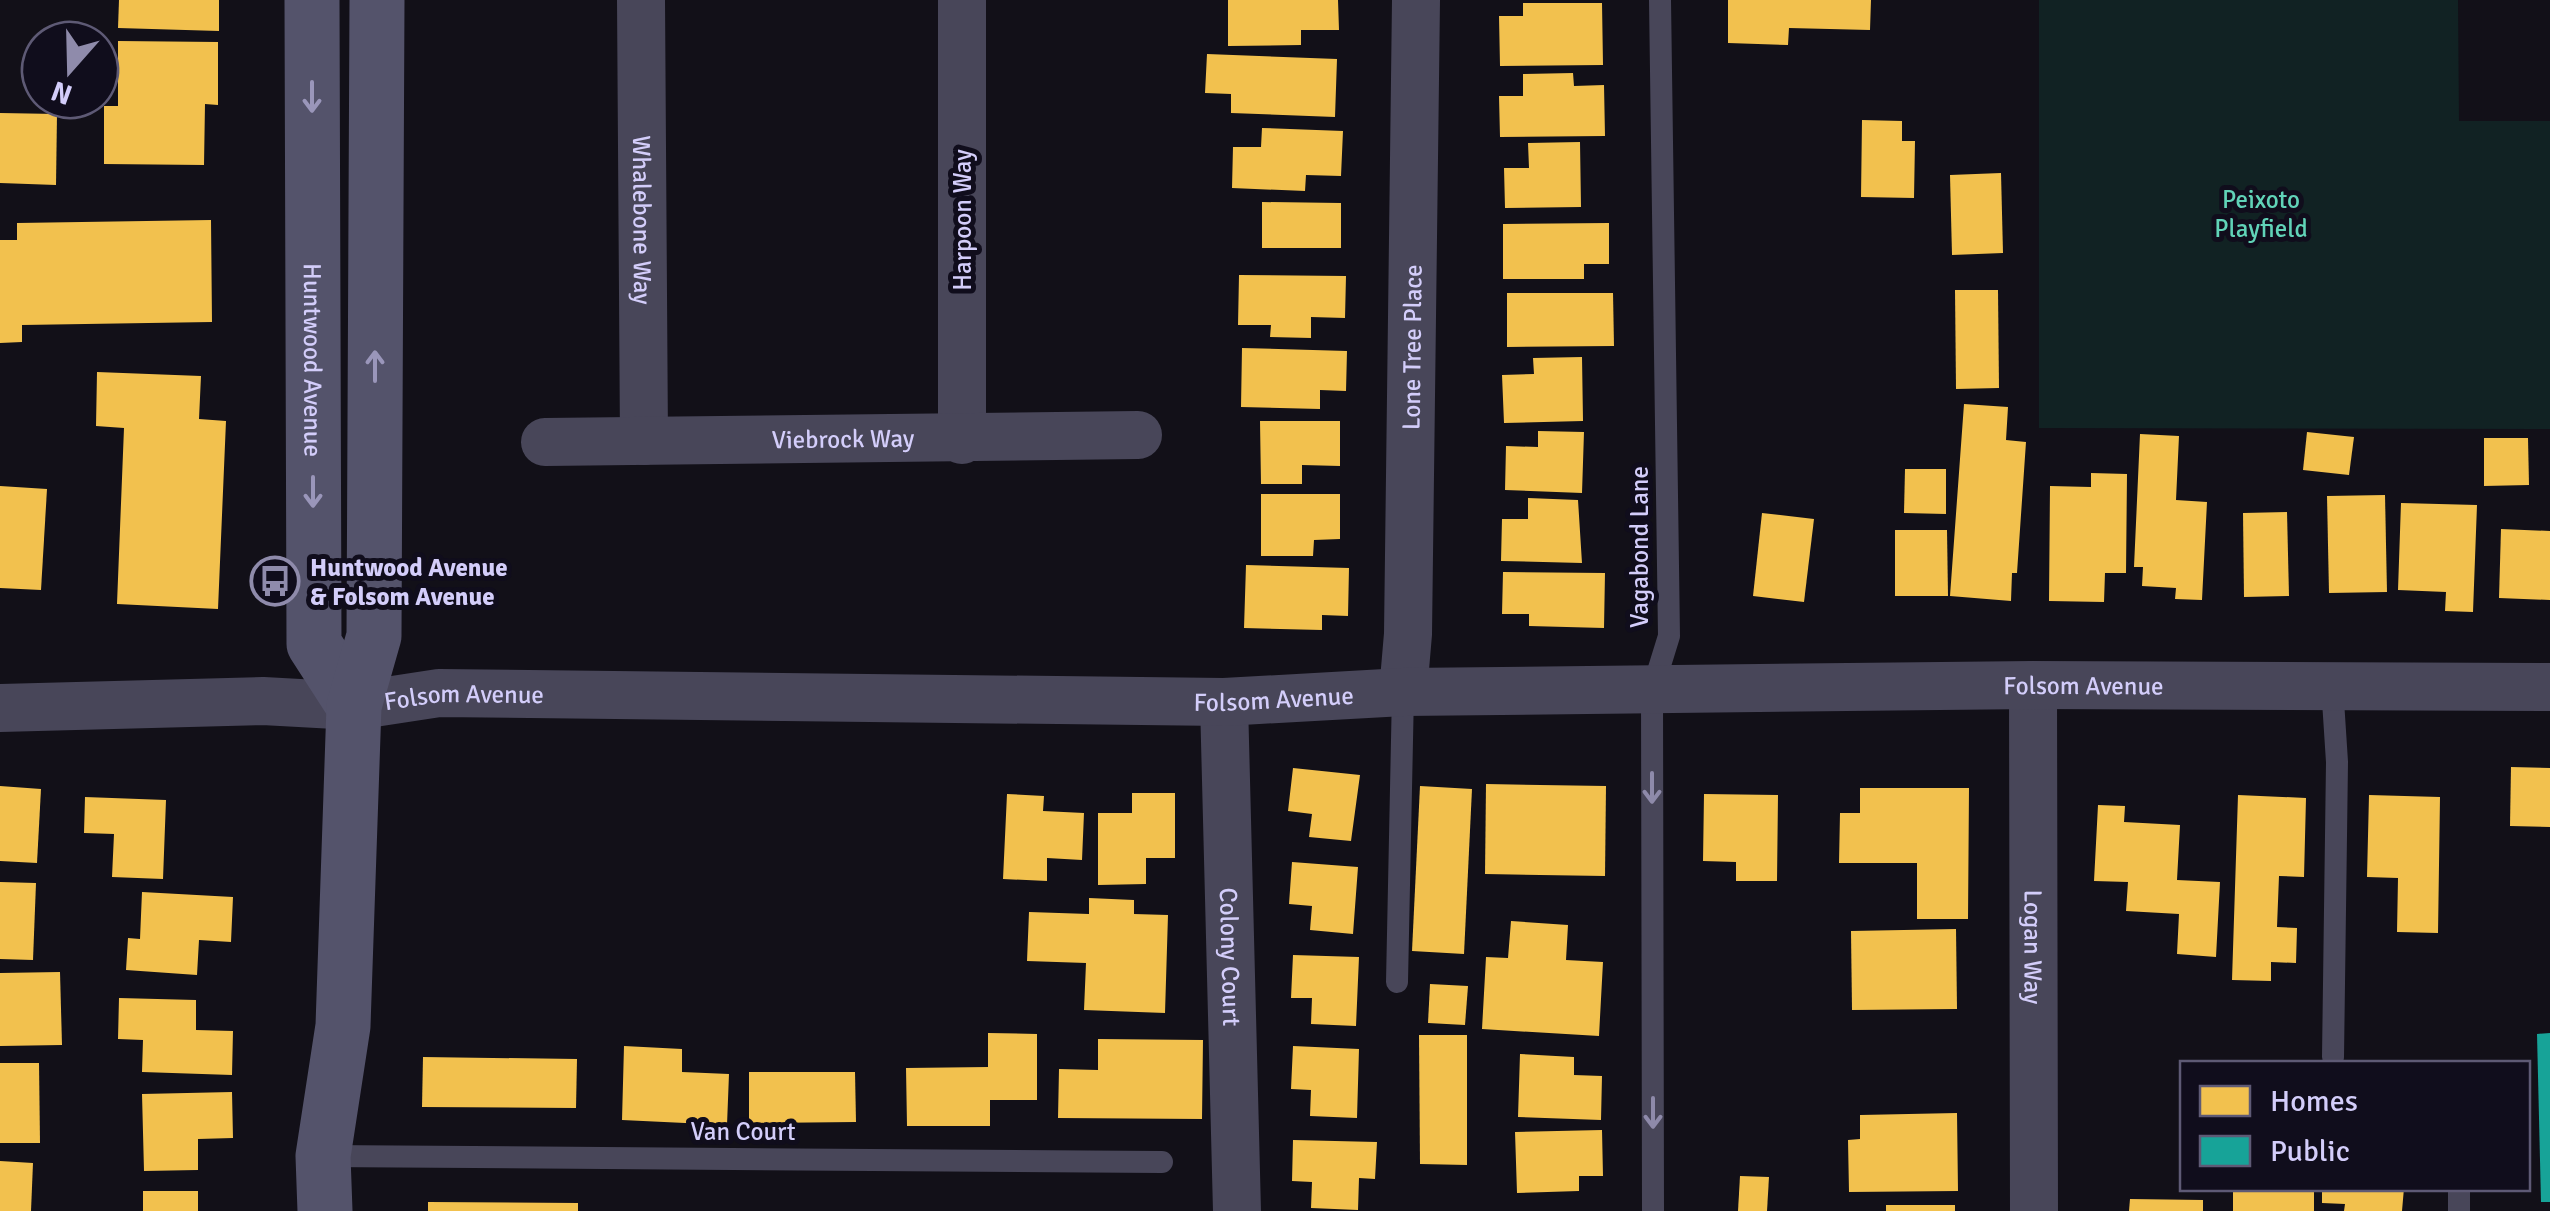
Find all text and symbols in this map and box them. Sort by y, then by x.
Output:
north arrow [20,20,120,120]
text: N [47,73,77,112]
one-way arrow [302,80,322,113]
street label: Whalebone Way [626,135,658,305]
street label: Harpoon Way [947,149,978,291]
park label: Peixoto Playfield [2214,184,2308,244]
street label: Huntwood Avenue [297,263,328,457]
street label: Lone Tree Place [1396,264,1429,430]
one-way arrow [366,351,384,384]
street label: Viebrock Way [771,423,915,455]
street label: Vagabond Lane [1624,466,1655,628]
one-way arrow [304,476,323,508]
place label: Huntwood Avenue & Folsom Avenue [310,552,508,612]
bus stop icon: Huntwood Avenue & Folsom Avenue [249,555,301,607]
street label: Folsom Avenue [2003,670,2164,702]
street label: Folsom Avenue [382,678,544,717]
street label: Folsom Avenue [1193,680,1355,718]
one-way arrow [1642,772,1662,804]
street label: Colony Court [1213,887,1247,1027]
street label: Logan Way [2017,890,2049,1005]
legend [2180,1061,2530,1191]
text: Homes [2270,1083,2358,1120]
one-way arrow [1644,1096,1662,1129]
street label: Van Court [690,1116,796,1147]
text: Public [2270,1133,2350,1170]

